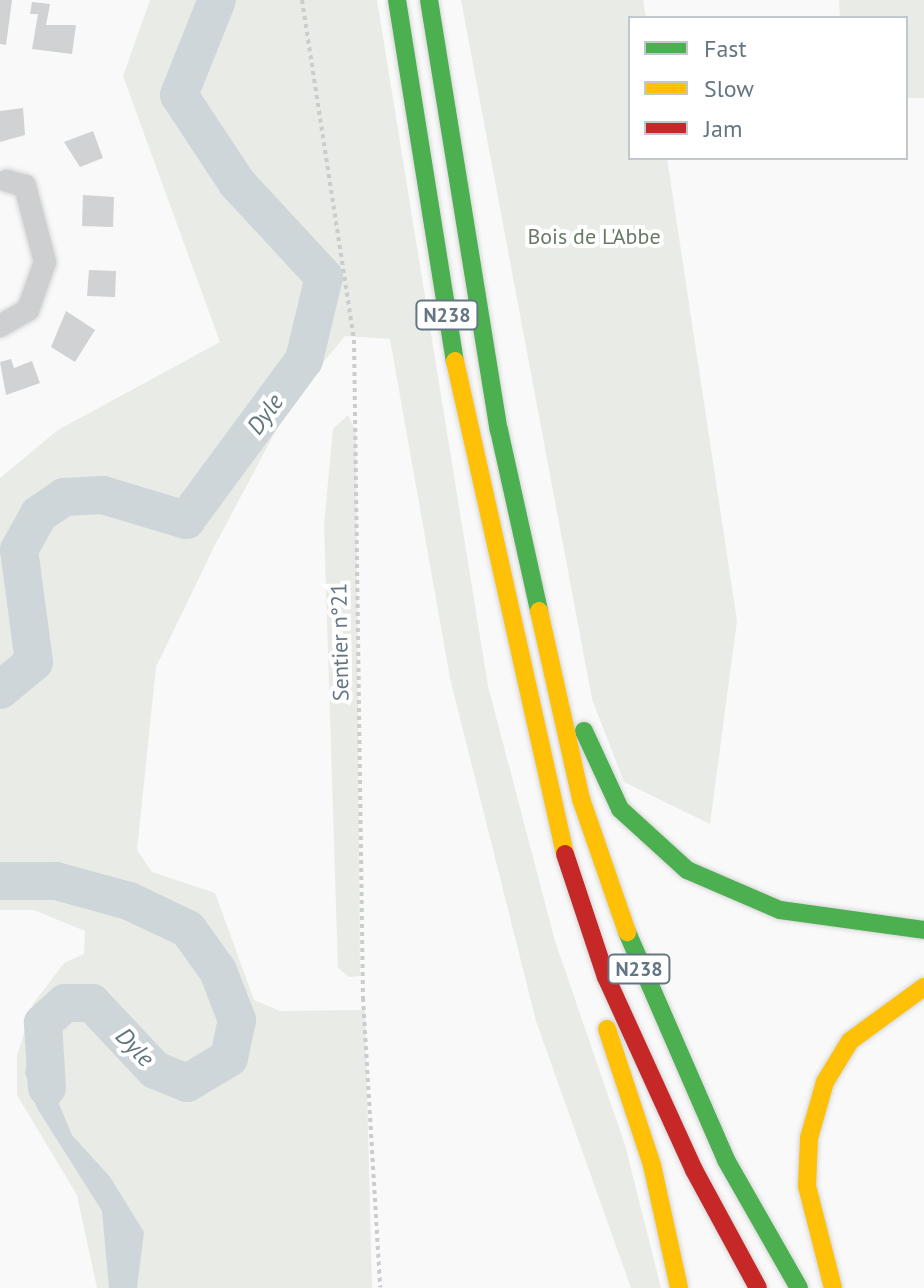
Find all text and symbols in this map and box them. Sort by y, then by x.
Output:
legend [628,16,908,160]
text: Fast [704,33,747,64]
text: Slow [704,73,754,104]
text: Jam [704,113,742,144]
park label: Bois de L'Abbe [527,224,661,250]
road number: N238 [415,299,479,331]
water label: Dyle [241,388,289,440]
street label: Sentier n°21 [326,583,354,701]
road number: N238 [607,953,671,985]
water label: Dyle [110,1021,160,1073]

